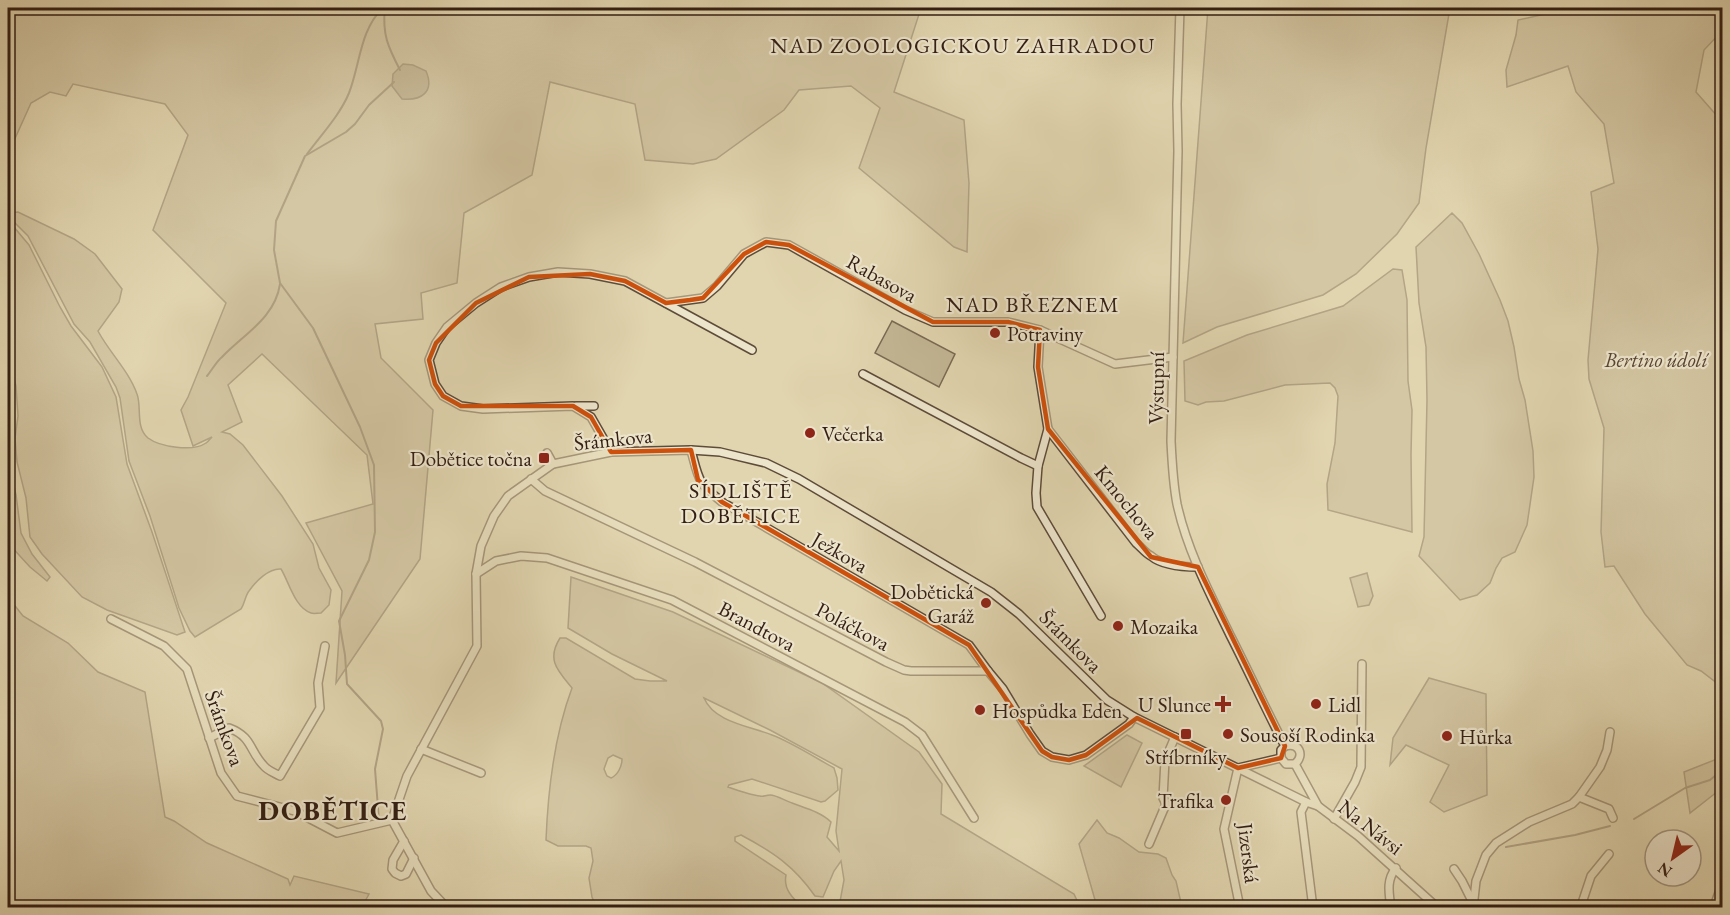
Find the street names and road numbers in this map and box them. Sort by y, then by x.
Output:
street label: Rabasova [842,248,922,309]
street label: Výstupní [1142,351,1170,425]
street label: Šrámkova [572,421,654,457]
street label: Kmochova [1089,459,1165,545]
street label: Ježkova [805,524,873,579]
street label: Brandtova [714,595,801,658]
street label: Poláčkova [811,595,895,657]
street label: Šrámkova [1034,604,1109,679]
street label: Šrámkova [199,686,251,770]
street label: Na Návsi [1333,793,1409,861]
street label: Jizerská [1232,819,1266,885]

